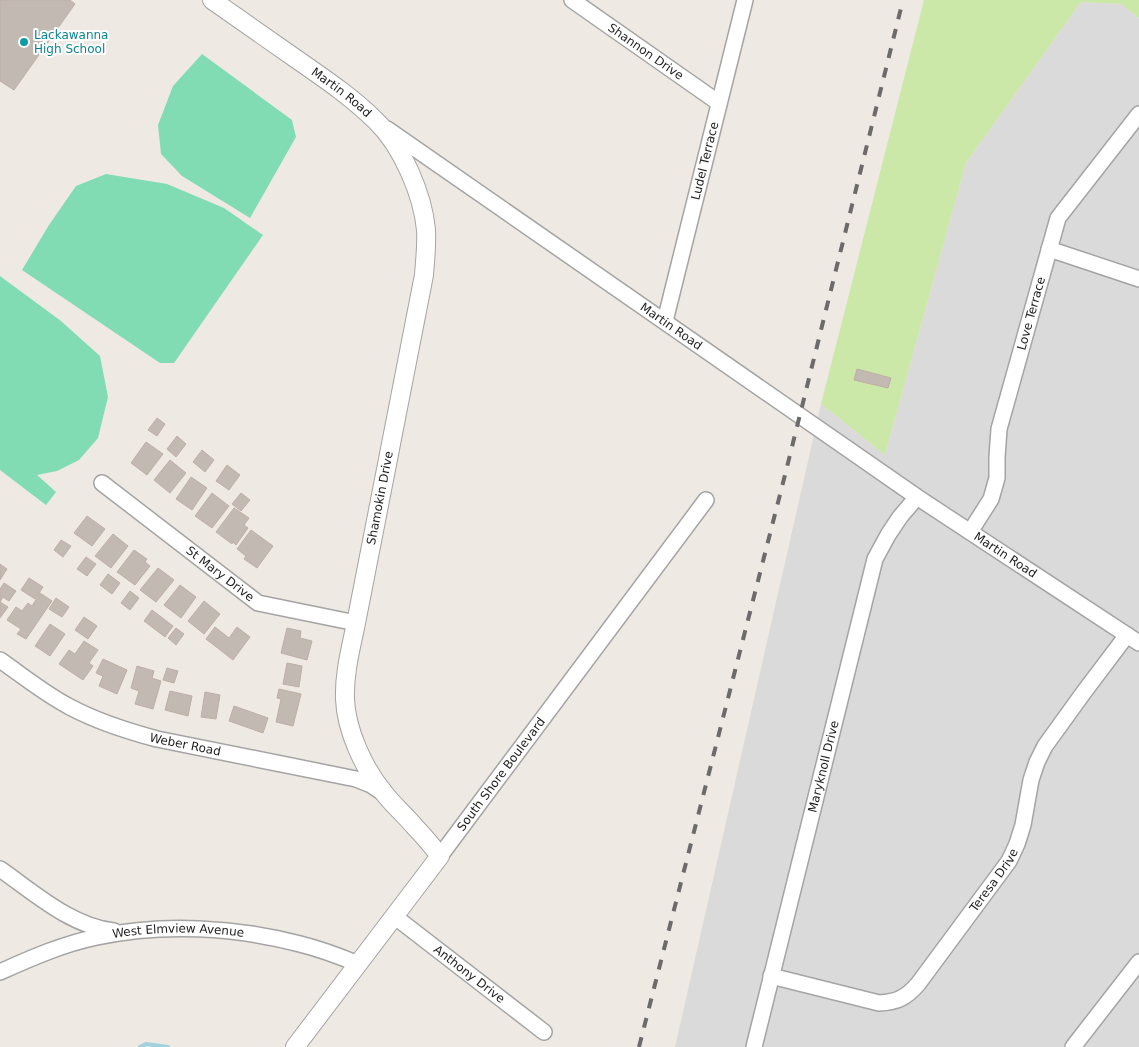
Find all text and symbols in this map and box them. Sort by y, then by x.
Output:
street label: Shannon Drive [605,20,686,83]
place label: Lackawanna High School [34,28,108,56]
marker: Lackawanna High School [18,36,30,48]
street label: Martin Road [309,65,374,120]
street label: Ludel Terrace [688,120,721,201]
street label: Love Terrace [1014,275,1048,352]
street label: Martin Road [638,300,705,353]
street label: Shamokin Drive [364,450,396,546]
street label: Martin Road [971,529,1039,581]
street label: St Mary Drive [183,543,257,604]
street label: South Shore Boulevard [454,715,548,834]
street label: Maryknoll Drive [805,719,842,814]
street label: Weber Road [148,730,222,759]
street label: Teresa Drive [966,846,1021,915]
street label: West Elmview Avenue [111,922,245,941]
street label: Anthony Drive [431,942,507,1006]

